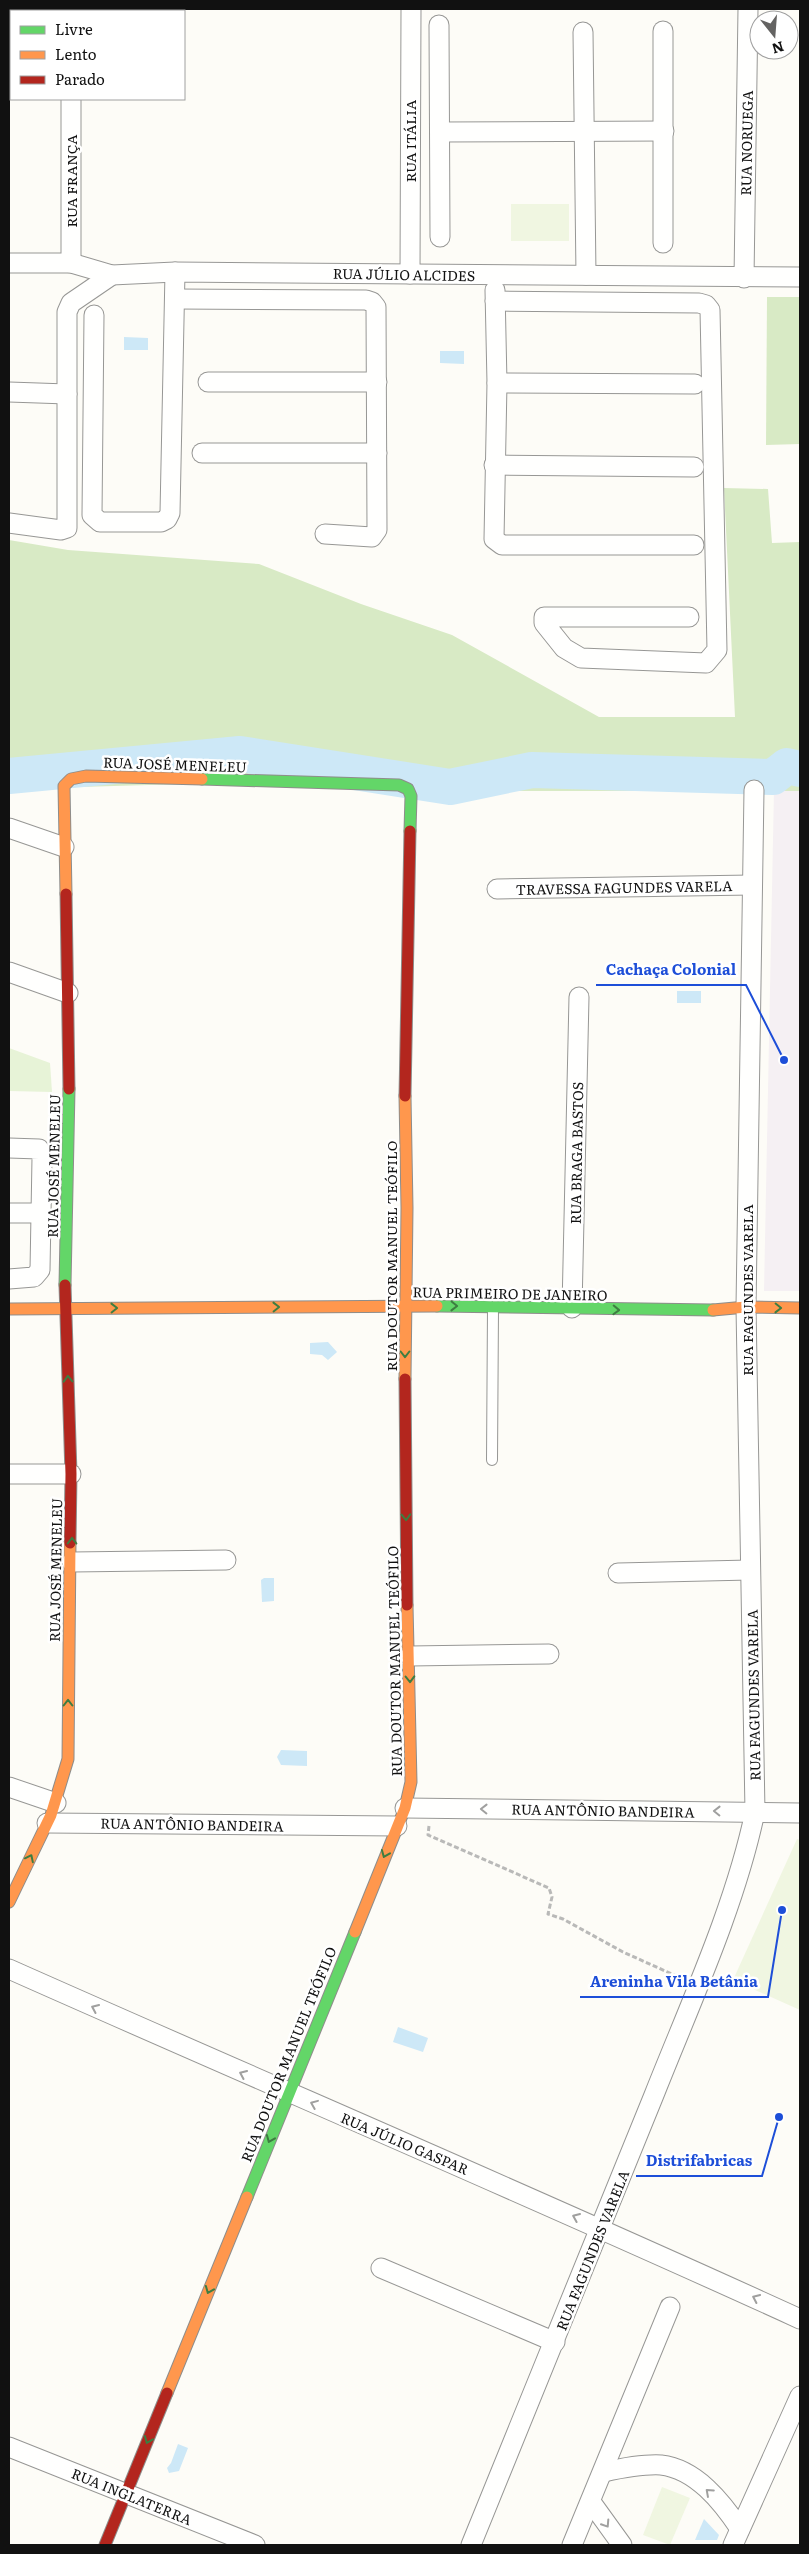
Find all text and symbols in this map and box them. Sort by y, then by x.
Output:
legend [10,10,185,100]
north arrow [749,10,799,60]
text: Livre [55,17,93,40]
text: N [769,37,787,60]
text: Lento [55,42,97,65]
text: Parado [55,67,105,90]
street label: RUA NORUEGA [735,90,757,196]
street label: RUA ITÁLIA [400,99,420,182]
street label: RUA FRANÇA [61,134,81,228]
street label: RUA JÚLIO ALCIDES [333,263,475,285]
street label: RUA JOSÉ MENELEU [103,751,247,777]
street label: TRAVESSA FAGUNDES VARELA [515,875,733,899]
callout: Cachaça Colonial [596,955,746,985]
text: Cachaça Colonial [606,957,737,980]
street label: RUA BRAGA BASTOS [565,1082,587,1224]
street label: RUA JOSÉ MENELEU [42,1094,64,1238]
street label: RUA DOUTOR MANUEL TEÓFILO [381,1141,401,1371]
street label: RUA FAGUNDES VARELA [737,1204,757,1376]
street label: RUA PRIMEIRO DE JANEIRO [412,1281,608,1305]
one-way arrow [450,1301,458,1311]
one-way arrow [272,1302,280,1312]
one-way arrow [110,1303,118,1313]
one-way arrow [775,1303,783,1313]
one-way arrow [612,1305,620,1315]
one-way arrow [400,1350,410,1358]
one-way arrow [62,1374,73,1382]
street label: RUA JOSÉ MENELEU [44,1498,66,1642]
one-way arrow [401,1513,411,1521]
one-way arrow [67,1537,77,1544]
street label: RUA DOUTOR MANUEL TEÓFILO [382,1545,406,1777]
street label: RUA FAGUNDES VARELA [741,1608,764,1781]
one-way arrow [405,1676,415,1683]
one-way arrow [63,1699,73,1707]
street label: RUA ANTÔNIO BANDEIRA [511,1798,695,1822]
one-way arrow [480,1803,488,1814]
one-way arrow [712,1806,720,1817]
street label: RUA ANTÔNIO BANDEIRA [100,1812,284,1836]
one-way arrow [381,1849,392,1858]
one-way arrow [24,1855,34,1864]
street label: RUA DOUTOR MANUEL TEÓFILO [236,1943,340,2165]
callout: Areninha Vila Betânia [580,1967,768,1997]
text: Areninha Vila Betânia [590,1969,758,1992]
one-way arrow [91,2003,100,2014]
one-way arrow [239,2069,248,2080]
one-way arrow [310,2100,319,2111]
street label: RUA JÚLIO GASPAR [338,2107,472,2179]
one-way arrow [265,2134,276,2143]
callout: Distrifabricas [636,2146,762,2176]
text: Distrifabricas [646,2148,753,2171]
street label: RUA FAGUNDES VARELA [551,2166,634,2333]
one-way arrow [572,2212,581,2223]
one-way arrow [205,2285,215,2293]
one-way arrow [752,2294,761,2305]
one-way arrow [144,2435,155,2444]
street label: RUA INGLATERRA [69,2463,196,2530]
one-way arrow [706,2488,715,2497]
one-way arrow [600,2519,609,2528]

